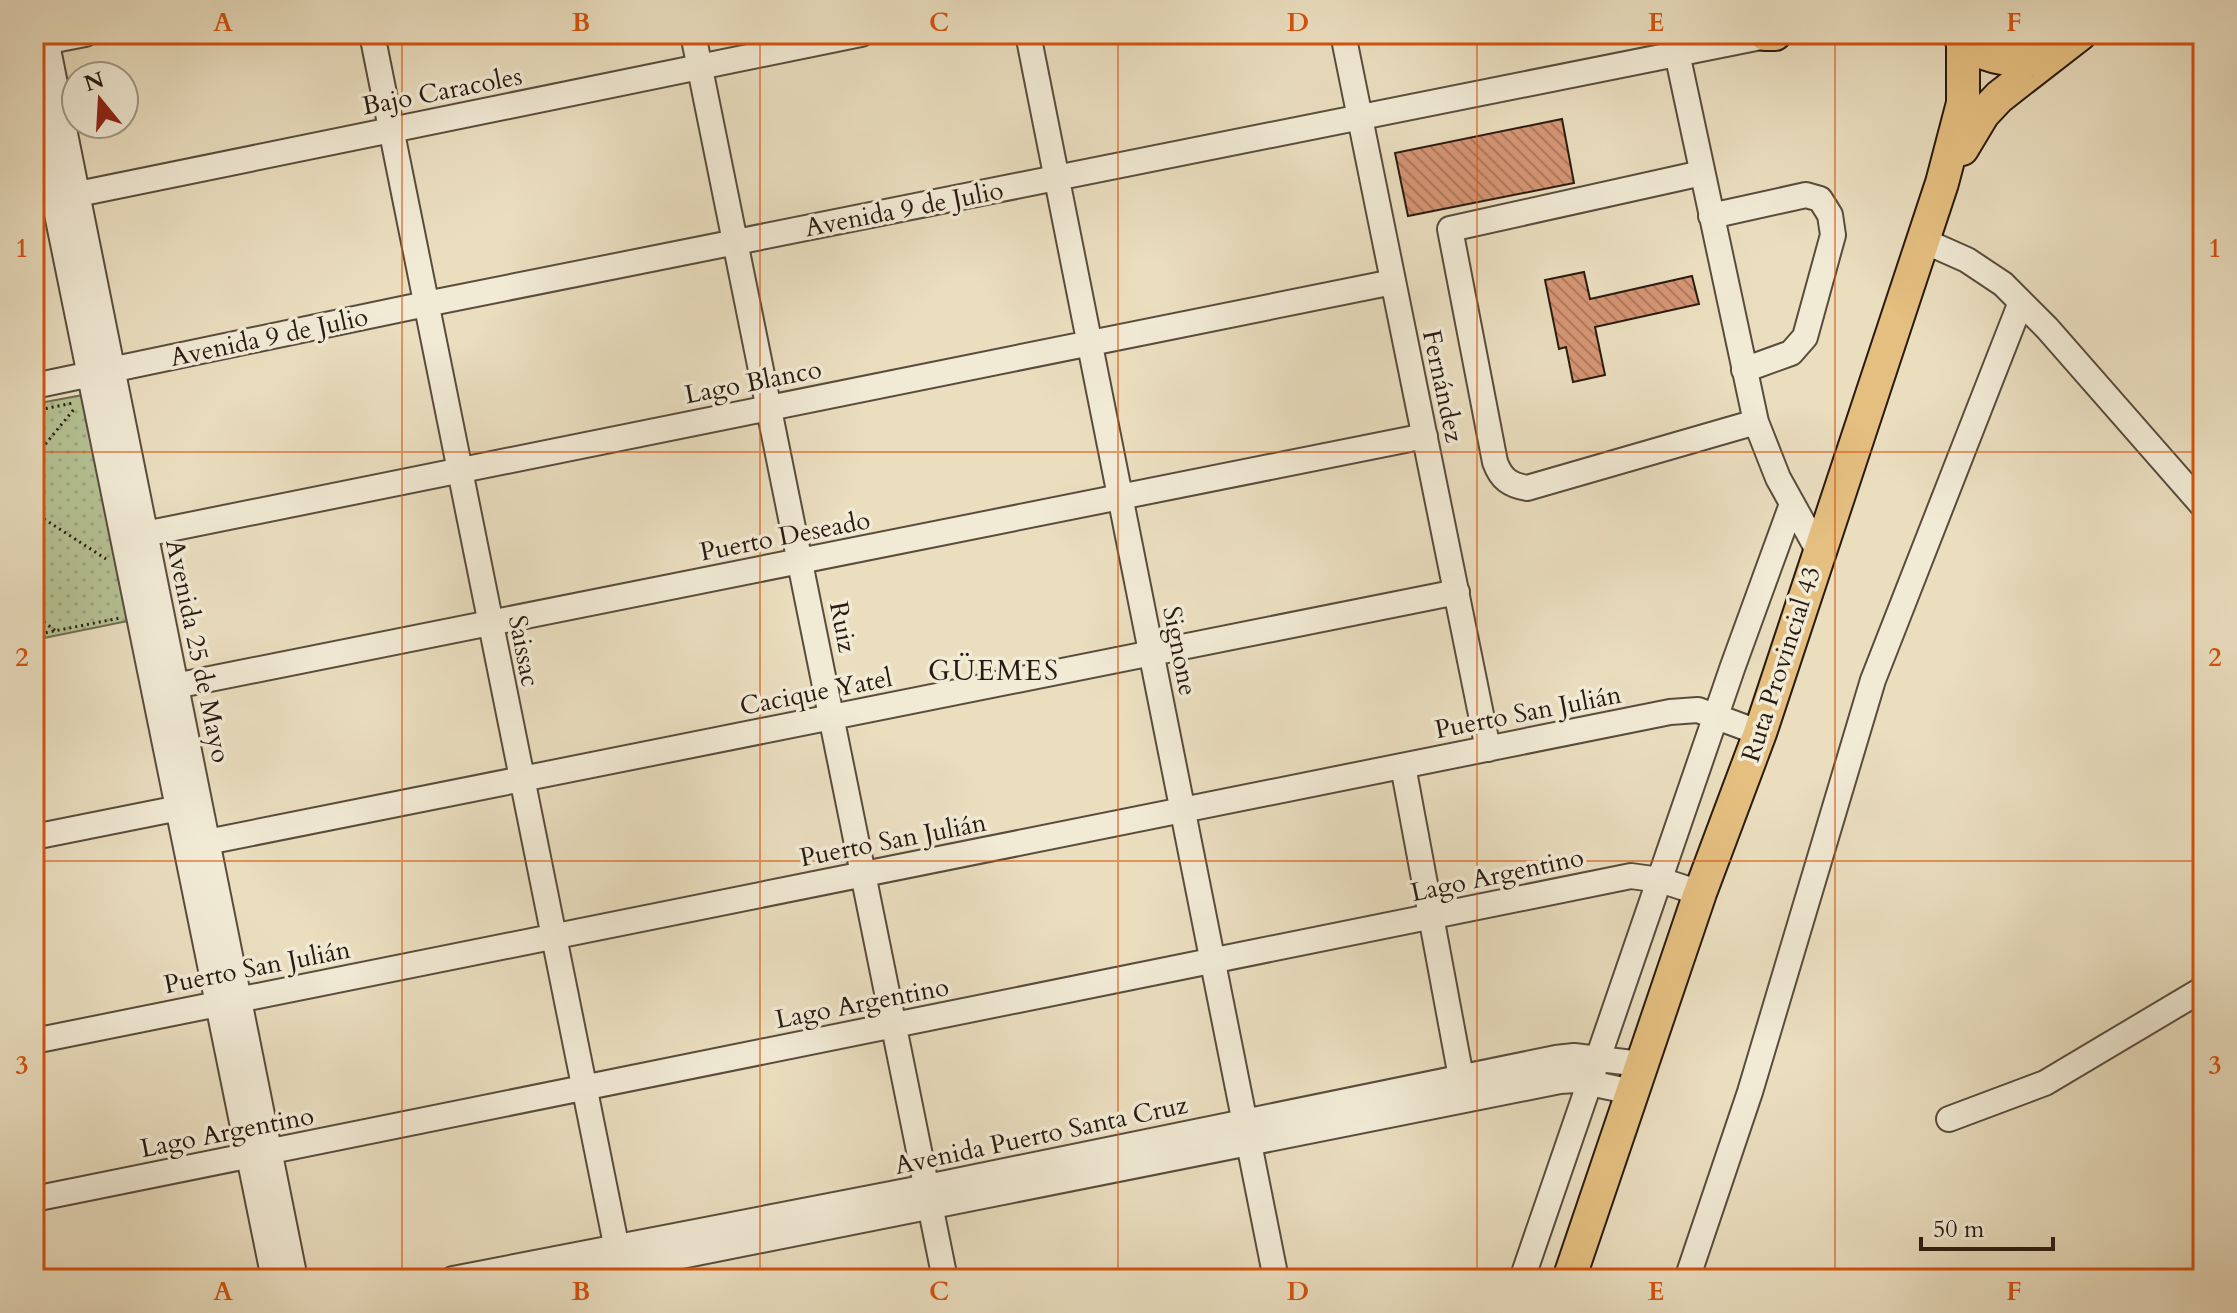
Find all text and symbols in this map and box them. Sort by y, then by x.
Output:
text: A [213,5,233,40]
text: B [572,5,590,40]
text: C [929,5,949,40]
text: D [1287,5,1309,40]
text: E [1648,5,1664,40]
text: F [2006,5,2022,40]
street label: Bajo Caracoles [359,58,525,124]
north arrow [60,60,140,140]
text: N [80,65,108,99]
street label: Avenida 9 de Julio [802,173,1006,245]
text: 1 [15,231,29,266]
text: 1 [2208,231,2222,266]
street label: Avenida 9 de Julio [167,299,371,375]
street label: Fernández [1414,327,1472,446]
street label: Lago Blanco [682,352,824,412]
street label: Puerto Deseado [697,502,873,570]
street label: Avenida 25 de Mayo [157,536,239,766]
street label: Ruta Provincial 43 [1733,562,1829,766]
street label: Ruiz [821,599,865,656]
street label: Signone [1154,603,1206,699]
street label: Saissac [500,612,548,690]
text: 2 [15,640,29,675]
text: 2 [2208,640,2222,675]
district label: GÜEMES [928,652,1060,690]
street label: Cacique Yatel [737,660,896,724]
street label: Puerto San Julián [1432,677,1624,747]
street label: Puerto San Julián [797,805,989,875]
street label: Lago Argentino [1407,840,1587,910]
street label: Puerto San Julián [161,932,353,1002]
street label: Lago Argentino [772,969,952,1037]
text: 3 [15,1048,29,1083]
text: 3 [2208,1048,2222,1083]
street label: Avenida Puerto Santa Cruz [891,1087,1191,1183]
street label: Lago Argentino [137,1098,317,1166]
scale bar [1921,1201,2053,1251]
text: 50 m [1933,1213,1985,1246]
text: A [213,1274,233,1309]
text: B [572,1274,590,1309]
text: C [929,1274,949,1309]
text: D [1287,1274,1309,1309]
text: E [1648,1274,1664,1309]
text: F [2006,1274,2022,1309]

